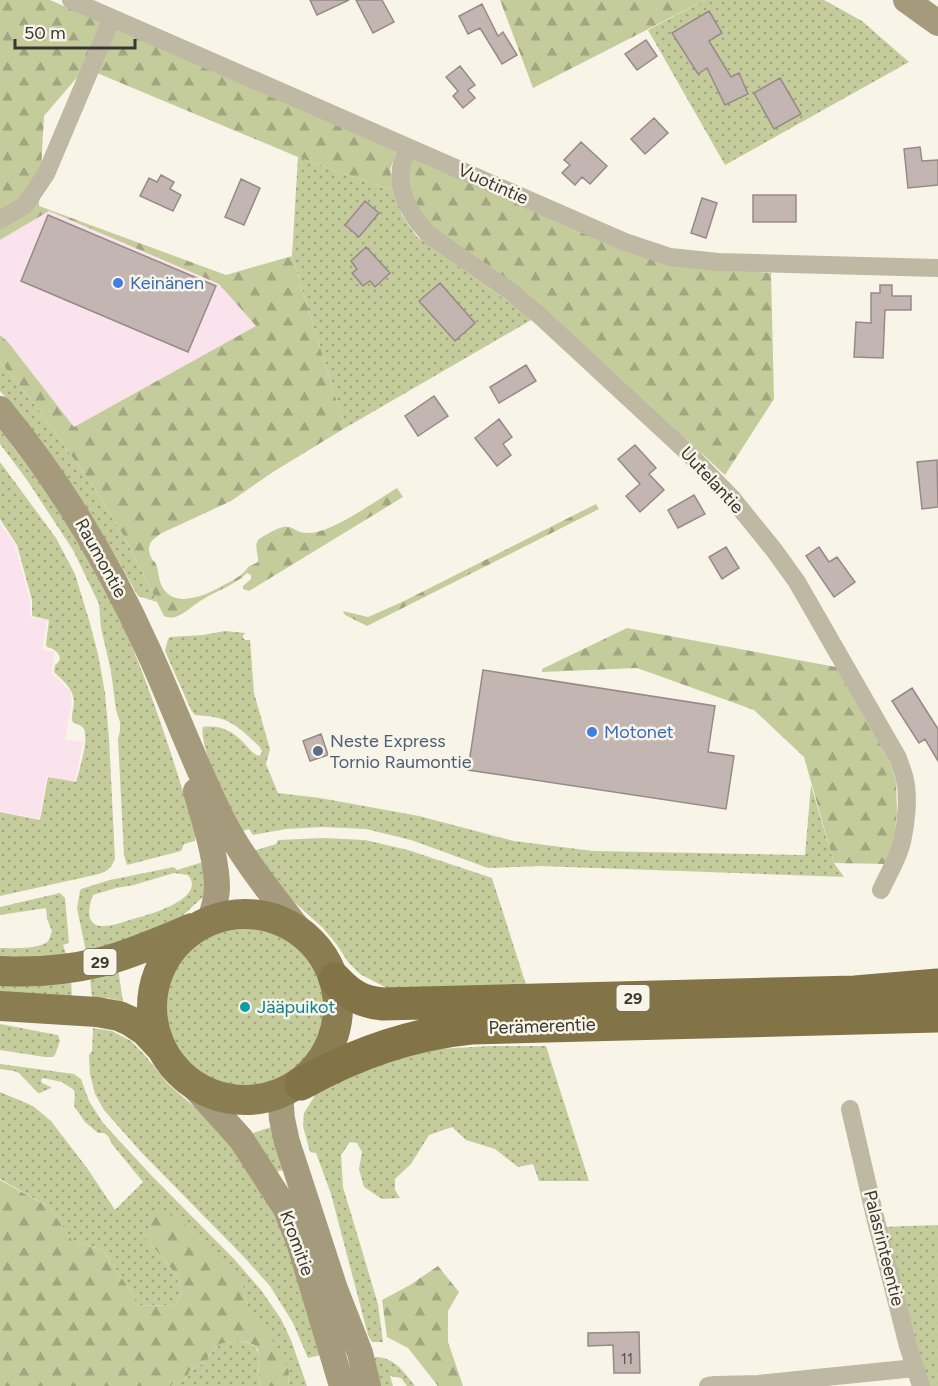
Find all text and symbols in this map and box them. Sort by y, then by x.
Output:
scale bar [15,12,135,50]
text: 50 m [24,22,66,44]
street label: Vuotintie [454,159,532,209]
place label: Keinänen [130,272,204,294]
marker: Keinänen [111,276,125,290]
street label: Uutelantie [676,442,749,518]
street label: Raumontie [70,515,132,602]
place label: Motonet [604,721,674,743]
marker: Motonet [585,725,599,739]
place label: Neste Express Tornio Raumontie [330,730,472,773]
marker: Neste Express Tornio Raumontie [311,744,325,758]
road number: 29 [84,949,116,975]
road number: 29 [616,985,650,1011]
place label: Jääpuikot [257,996,335,1018]
marker: Jääpuikot [238,1000,252,1014]
street label: Perämerentie [488,1013,596,1039]
street label: Palasrinteentie [859,1188,909,1308]
street label: Kromitie [275,1207,319,1279]
house number: 11 [621,1350,633,1368]

